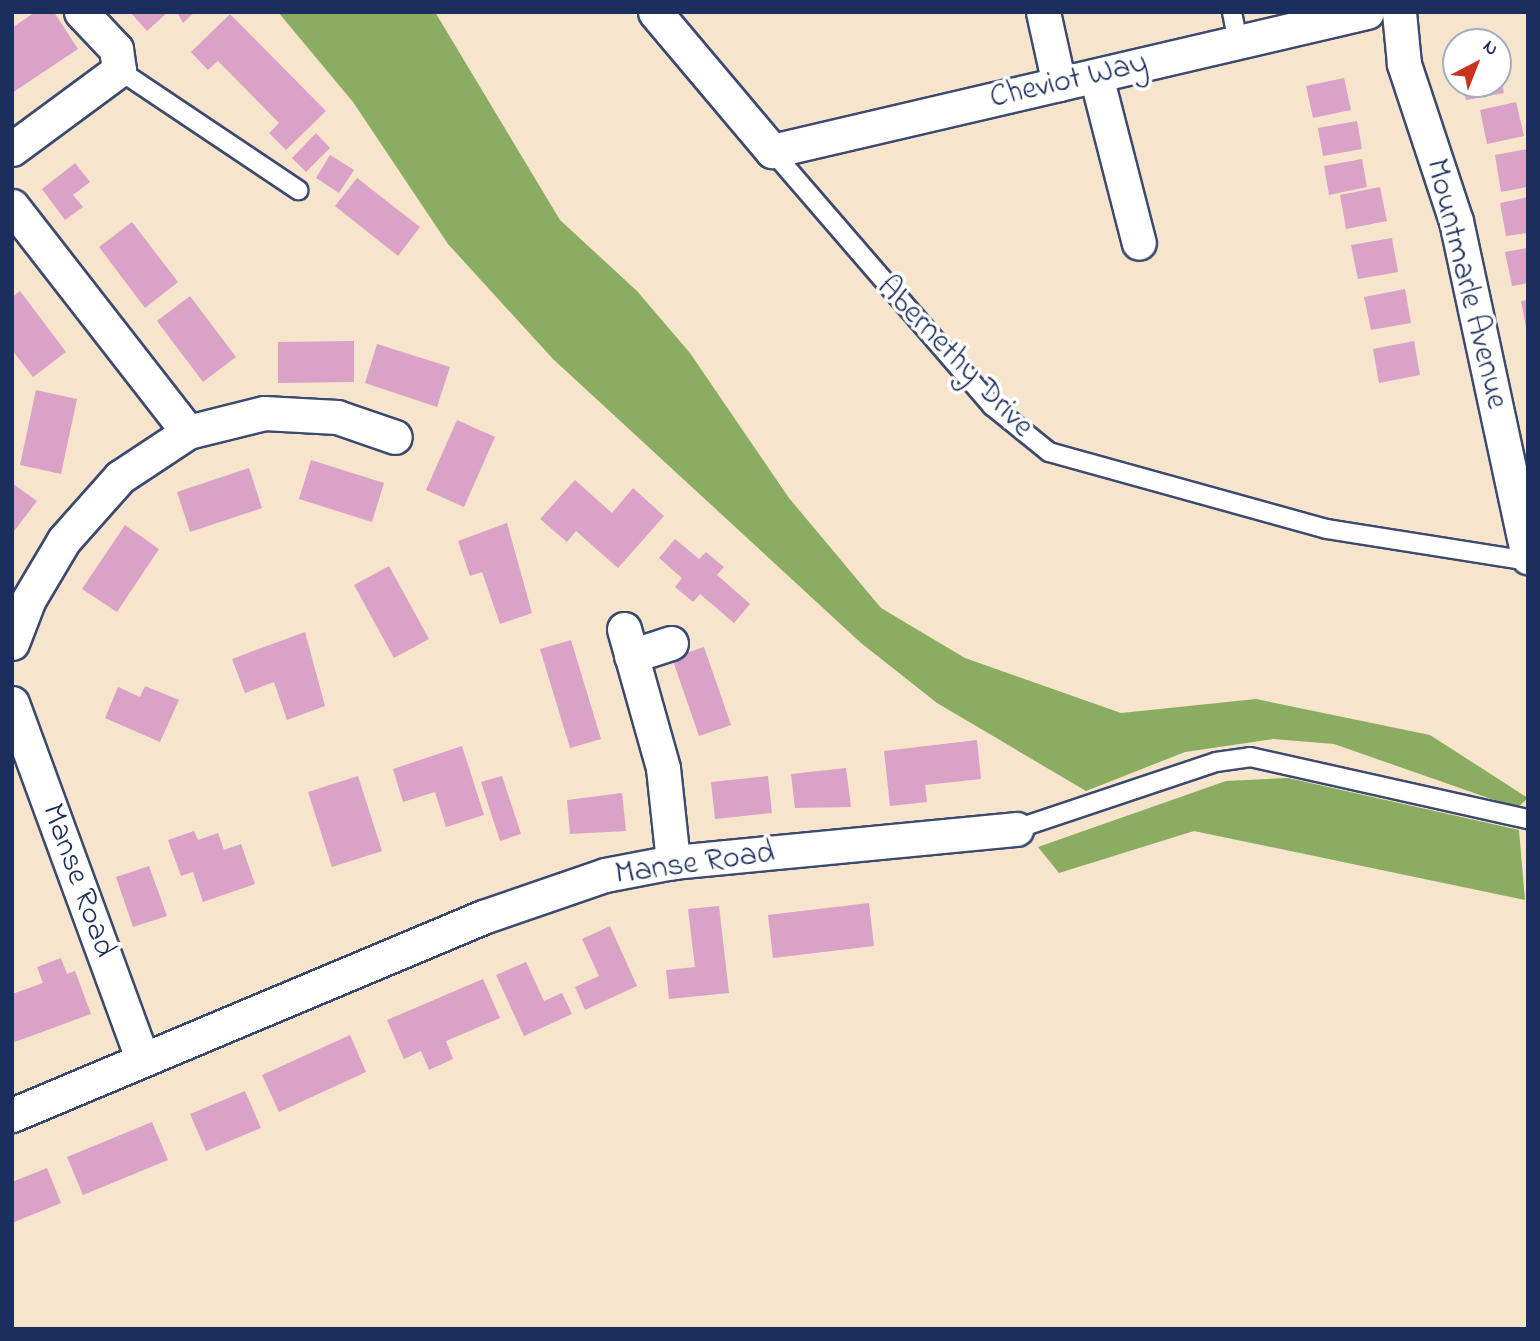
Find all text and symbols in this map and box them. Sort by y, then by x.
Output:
north arrow [1442,28,1512,98]
text: N [1476,34,1504,63]
street label: Cheviot Way [986,45,1152,119]
street label: Mountmarle Avenue [1415,155,1515,413]
street label: Abernethy Drive [867,269,1041,447]
street label: Manse Road [31,799,123,963]
street label: Manse Road [613,835,777,895]

